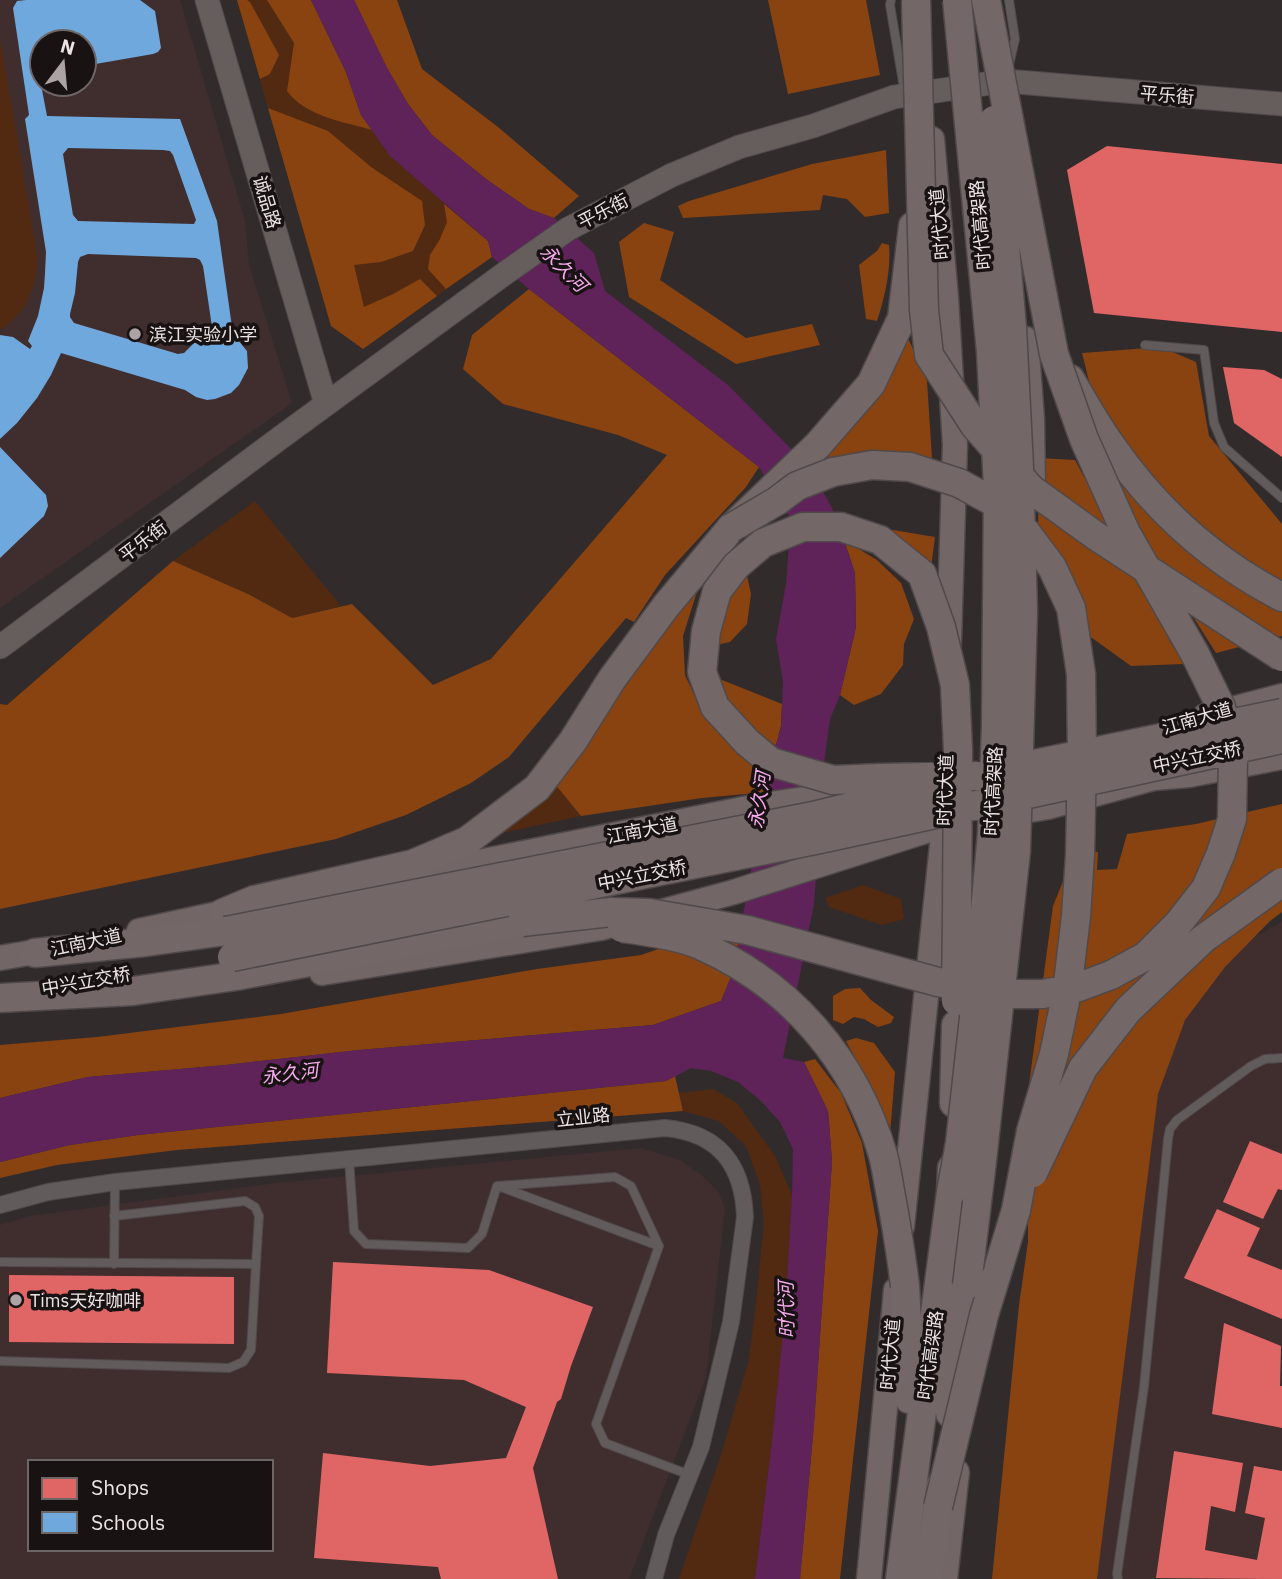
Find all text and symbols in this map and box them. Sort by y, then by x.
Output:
north arrow [28,28,98,98]
text: N [58,33,78,60]
street label: 平乐街 [1139,81,1195,109]
street label: 诚品路 [248,173,286,231]
street label: 时代高架路 [965,179,995,271]
street label: 时代大道 [924,187,954,261]
street label: 平乐街 [574,188,632,234]
water label: 永久河 [535,239,595,299]
place label: 滨江实验小学 [149,323,257,346]
marker: 滨江实验小学 [127,326,143,342]
street label: 平乐街 [115,516,171,566]
street label: 江南大道 [1159,697,1235,739]
street label: 中兴立交桥 [1151,736,1243,778]
street label: 时代高架路 [979,745,1007,837]
street label: 时代大道 [932,754,958,826]
water label: 永久河 [743,766,775,830]
street label: 江南大道 [604,812,680,848]
street label: 中兴立交桥 [596,855,688,895]
street label: 江南大道 [48,923,124,961]
street label: 中兴立交桥 [40,962,132,1000]
water label: 永久河 [260,1057,324,1088]
street label: 立业路 [555,1103,611,1131]
water label: 时代河 [773,1277,798,1339]
place label: Tims天好咖啡 [30,1289,141,1312]
marker: Tims天好咖啡 [8,1292,24,1308]
street label: 时代高架路 [912,1309,948,1401]
street label: 时代大道 [875,1317,905,1391]
legend [28,1460,273,1551]
text: Shops [91,1473,149,1501]
text: Schools [91,1508,165,1536]

